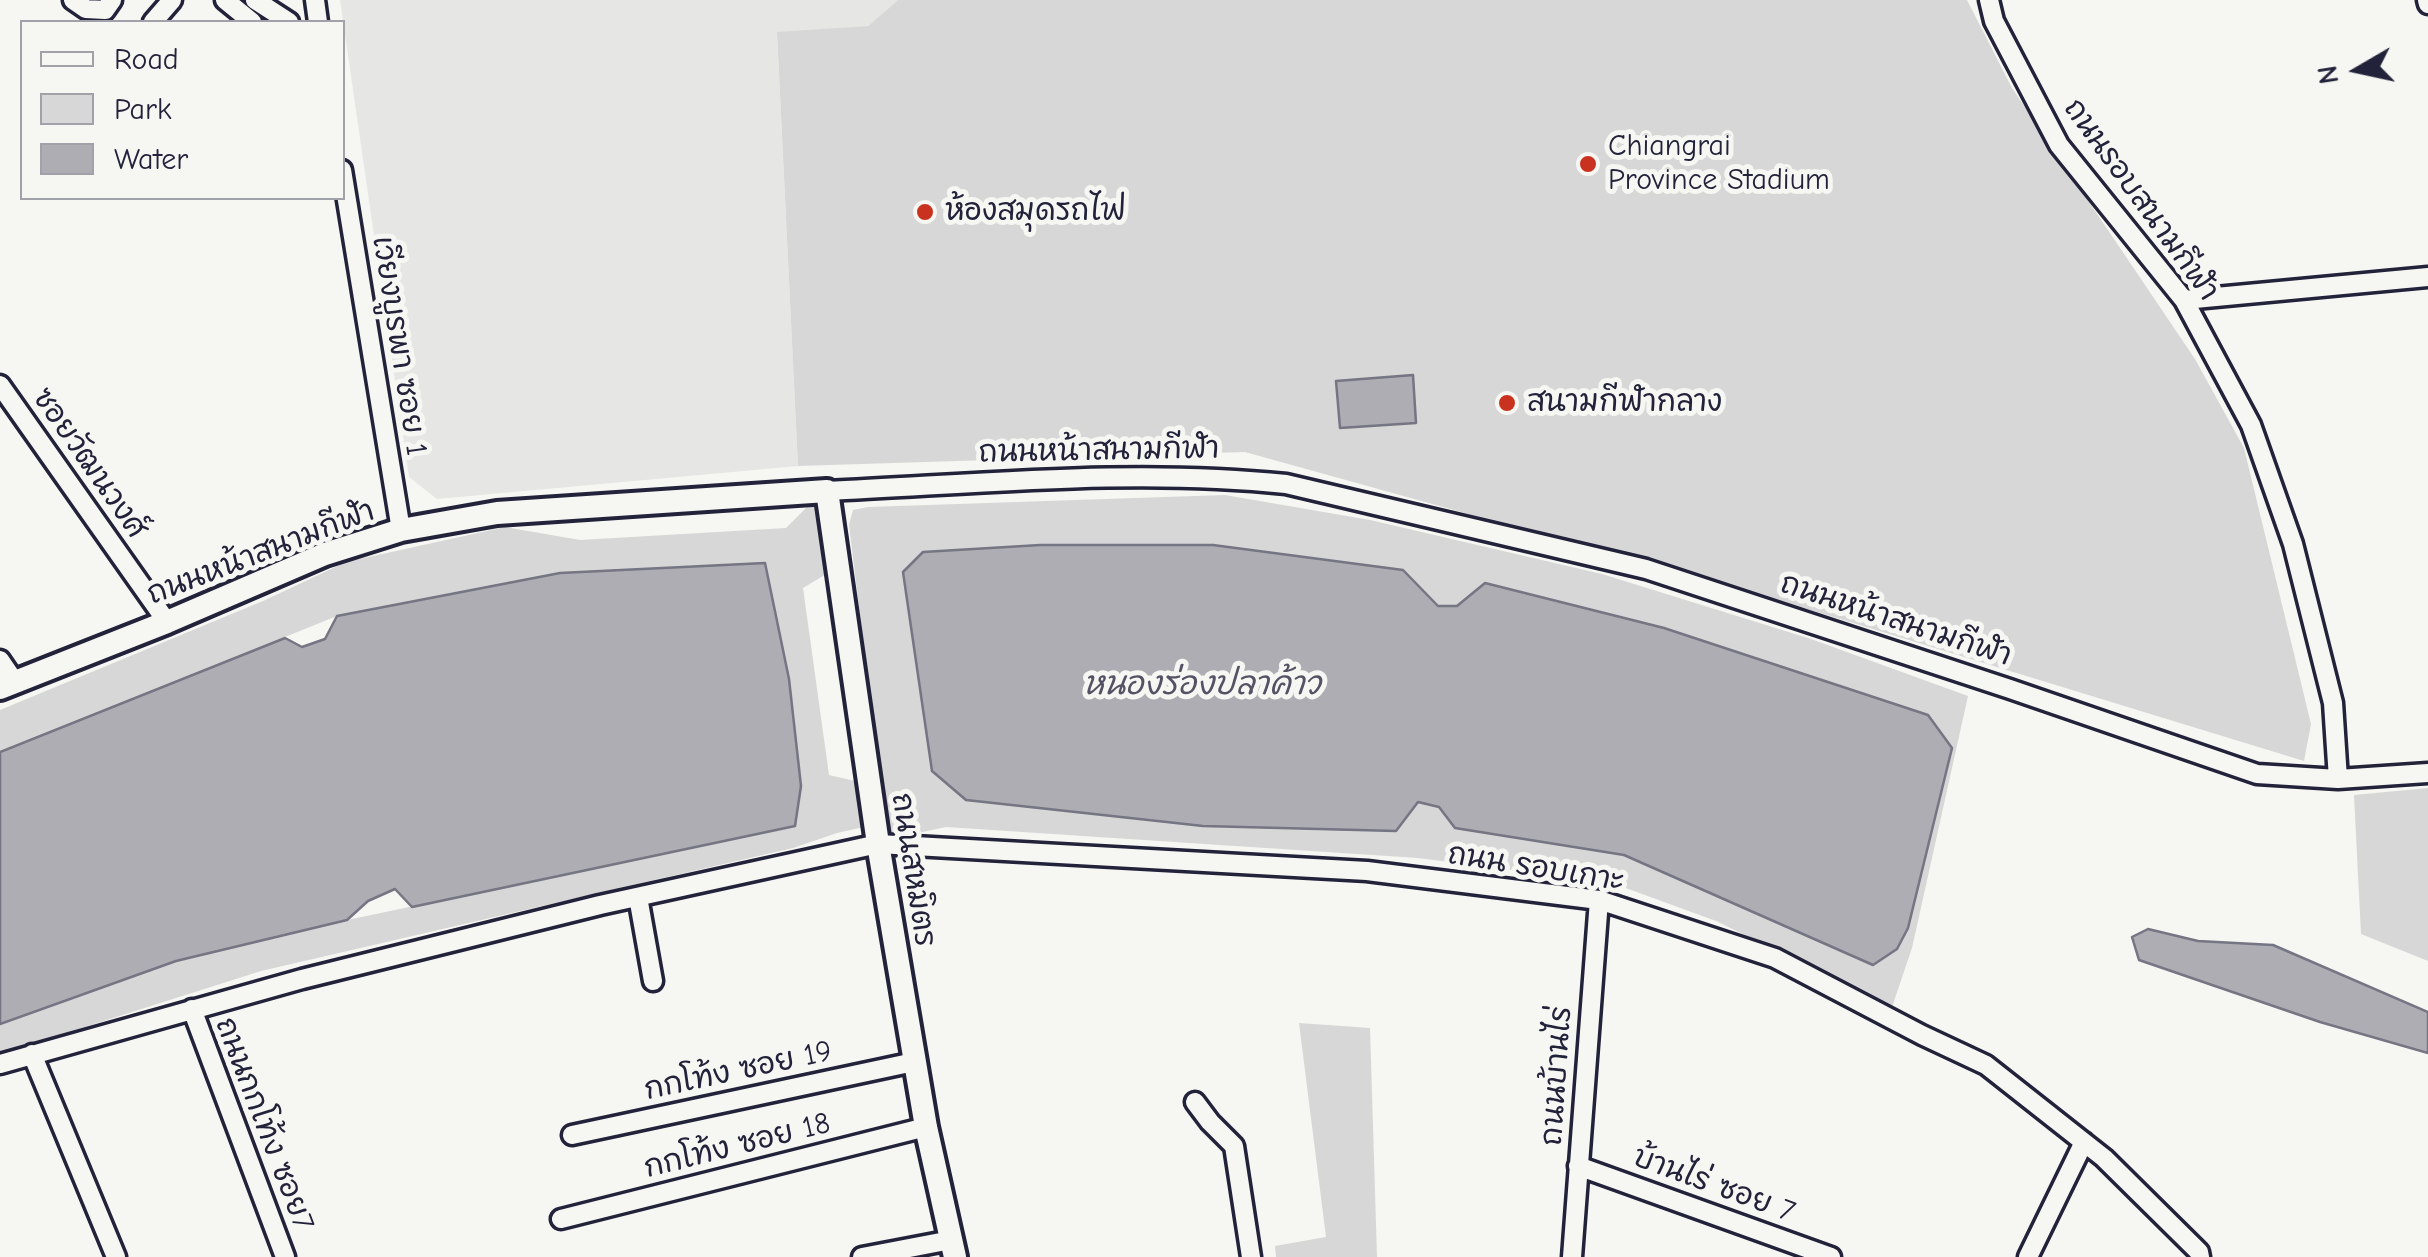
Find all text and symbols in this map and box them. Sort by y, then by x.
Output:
legend [20,20,345,200]
north arrow [2308,20,2408,120]
text: Road [114,42,179,77]
text: N [2311,63,2346,86]
text: Park [114,92,171,127]
street label: ถนนรอบสนามกีฬา [2056,92,2226,308]
place label: Chiangrai Province Stadium [1608,129,1830,200]
text: Water [114,142,188,177]
marker: Chiangrai Province Stadium [1577,153,1599,175]
place label: ห้องสมุดรถไฟ [945,194,1126,230]
marker: ห้องสมุดรถไฟ [914,201,936,223]
street label: เวียงบูรพา ซอย 1 [364,234,434,458]
street label: ซอยวัฒนวงศ์ [24,381,154,545]
place label: สนามกีฬากลาง [1527,385,1722,421]
marker: สนามกีฬากลาง [1496,392,1518,414]
street label: ถนนหน้าสนามกีฬา [978,431,1220,471]
street label: ถนนหน้าสนามกีฬา [142,493,380,613]
street label: ถนนหน้าสนามกีฬา [1776,566,2016,674]
water label: หนองร่องปลาค้าว [1083,666,1321,704]
street label: ถนนสหมิตร [883,790,943,950]
street label: ถนน รอบเกาะ [1445,836,1627,900]
street label: ถนนบ้านไร่ [1534,1005,1580,1147]
street label: ถนนกกโท้ง ซอย7 [207,1012,321,1236]
street label: กกโท้ง ซอย 19 [641,1034,835,1108]
street label: กกโท้ง ซอย 18 [640,1105,834,1187]
street label: บ้านไร่ ซอย 7 [1628,1139,1800,1231]

